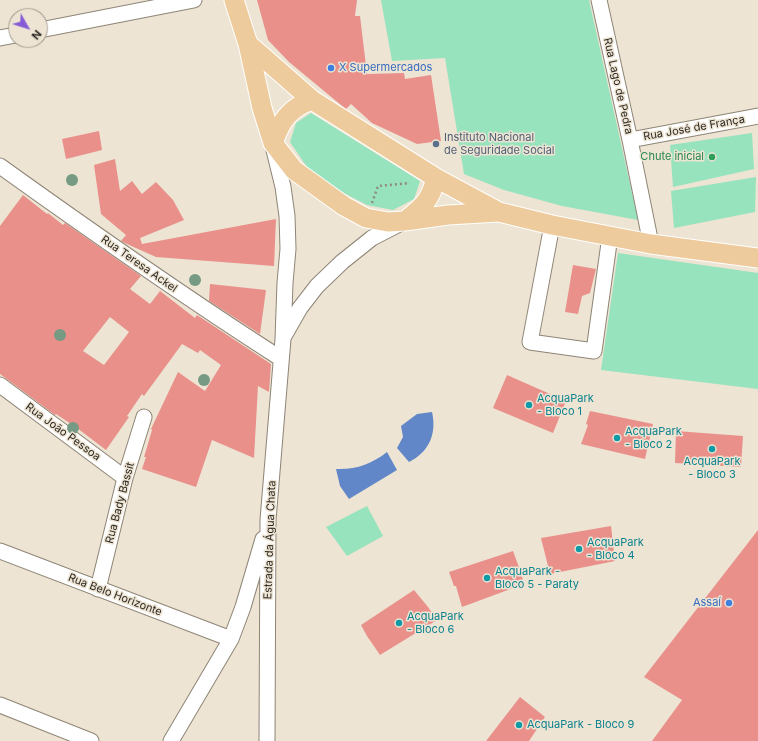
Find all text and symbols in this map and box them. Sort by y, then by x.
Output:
north arrow [8,8,48,48]
text: N [28,27,45,43]
street label: Rua Lago de Pedra [601,37,635,135]
place label: X Supermercados [339,61,432,75]
marker: X Supermercados [326,63,336,73]
street label: Rua José de França [642,113,746,143]
place label: Instituto Nacional de Seguridade Social [444,131,555,157]
marker: Instituto Nacional de Seguridade Social [431,139,441,149]
place label: Chute inicial [640,150,704,164]
marker: Chute inicial [707,152,717,162]
street label: Rua Teresa Ackel [98,233,180,295]
place label: AcquaPark - Bloco 1 [537,392,594,418]
street label: Rua João Pessoa [23,400,103,464]
marker: AcquaPark - Bloco 1 [524,400,534,410]
place label: AcquaPark - Bloco 2 [625,425,682,451]
marker: AcquaPark - Bloco 2 [612,433,622,443]
marker: AcquaPark - Bloco 3 [707,444,717,454]
place label: AcquaPark - Bloco 3 [684,455,740,481]
street label: Rua Bady Bassit [103,461,137,545]
street label: Estrada da Água Chata [261,480,279,600]
place label: AcquaPark - Bloco 4 [587,536,644,562]
marker: AcquaPark - Bloco 4 [574,544,584,554]
place label: AcquaPark - Bloco 5 - Paraty [495,565,579,591]
street label: Rua Belo Horizonte [66,571,164,619]
marker: AcquaPark - Bloco 5 - Paraty [482,573,492,583]
place label: Assaí [693,596,721,610]
marker: Assaí [724,598,734,608]
place label: AcquaPark - Bloco 6 [407,610,464,636]
marker: AcquaPark - Bloco 6 [394,618,404,628]
place label: AcquaPark - Bloco 9 [527,718,634,732]
marker: AcquaPark - Bloco 9 [514,720,524,730]

